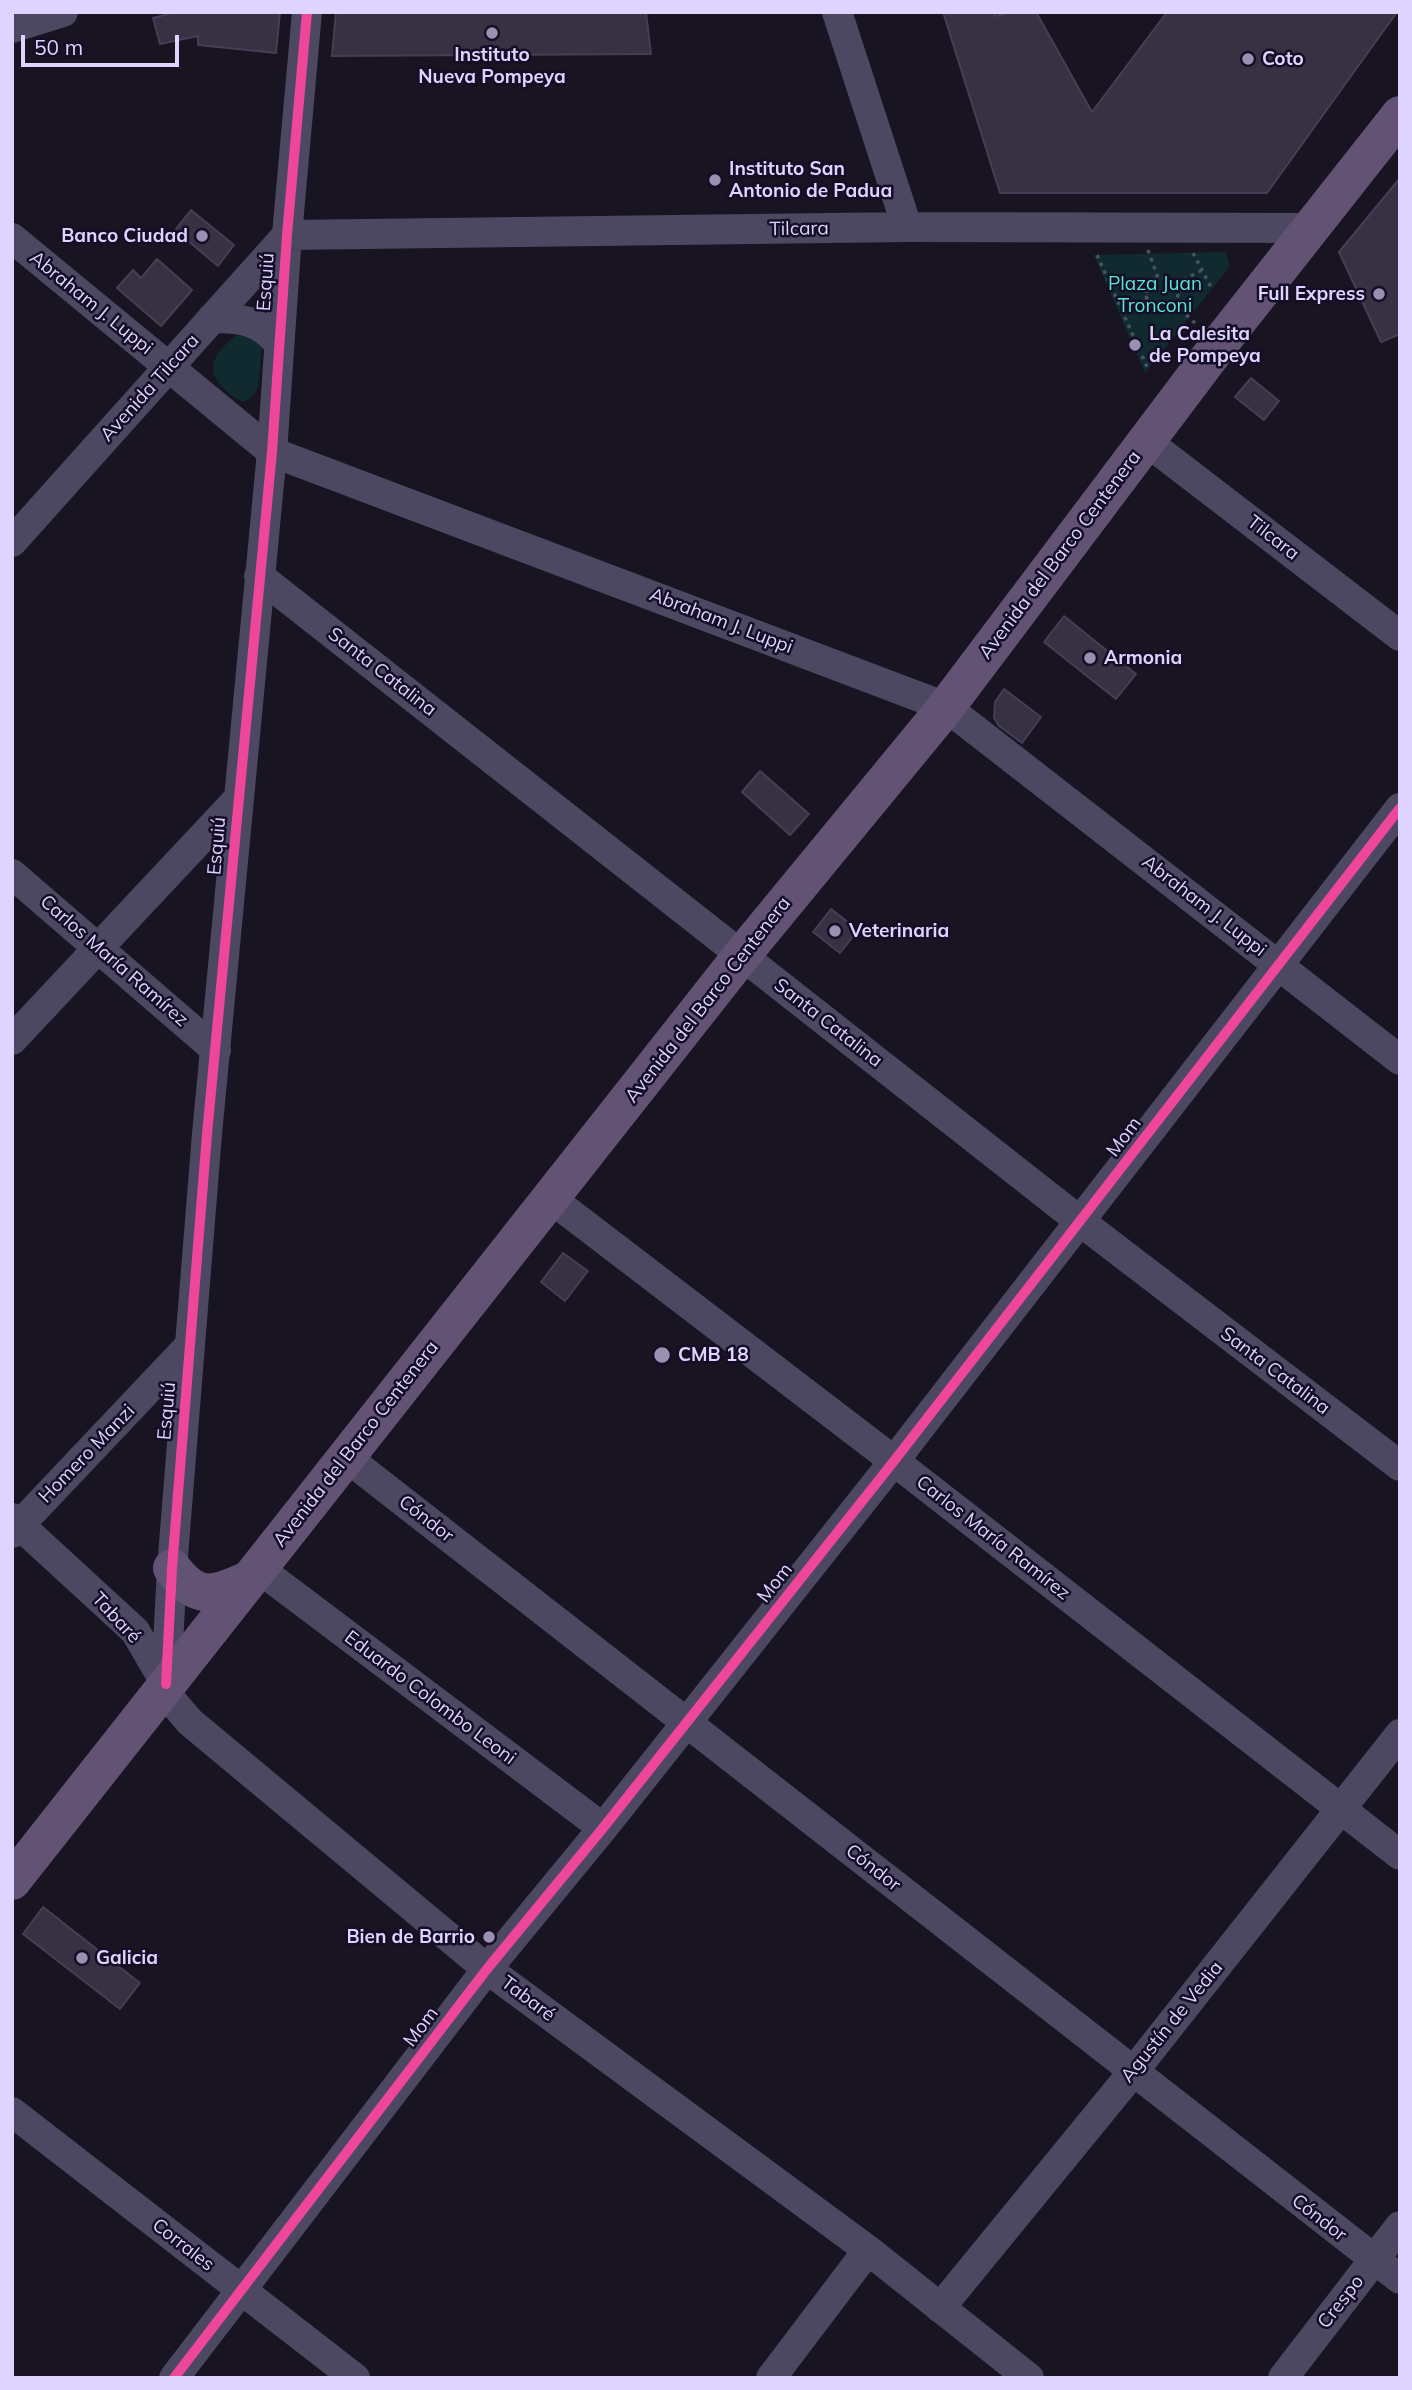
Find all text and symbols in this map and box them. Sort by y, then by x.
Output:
scale bar [24,21,182,65]
marker: Instituto Nueva Pompeya [484,25,500,41]
text: 50 m [34,34,83,60]
place label: Instituto Nueva Pompeya [418,44,566,88]
place label: Coto [1262,48,1304,70]
marker: Coto [1240,51,1256,67]
place label: Instituto San Antonio de Padua [729,158,892,202]
marker: Instituto San Antonio de Padua [707,172,723,188]
street label: Tilcara [769,217,829,241]
place label: Banco Ciudad [61,225,188,247]
marker: Banco Ciudad [194,228,210,244]
street label: Abraham J. Luppi [25,246,157,360]
street label: Esquiú [253,252,279,312]
park label: Plaza Juan Tronconi [1108,273,1202,317]
place label: Full Express [1258,283,1365,305]
marker: Full Express [1371,286,1387,302]
place label: La Calesita de Pompeya [1149,323,1261,367]
street label: Avenida Tilcara [96,330,204,446]
marker: La Calesita de Pompeya [1127,337,1143,353]
street label: Avenida del Barco Centenera [974,446,1146,664]
street label: Tilcara [1243,511,1303,565]
street label: Abraham J. Luppi [646,583,796,659]
street label: Santa Catalina [323,623,441,721]
place label: Armonia [1104,647,1182,669]
marker: Armonia [1082,650,1098,666]
street label: Esquiú [203,816,231,876]
street label: Abraham J. Luppi [1137,850,1271,962]
street label: Carlos María Ramírez [35,890,193,1032]
street label: Avenida del Barco Centenera [621,893,795,1107]
place label: Veterinaria [849,920,949,942]
marker: Veterinaria [827,923,843,939]
street label: Santa Catalina [769,974,887,1072]
street label: Mom [1102,1113,1146,1161]
street label: Santa Catalina [1216,1322,1334,1420]
street label: Avenida del Barco Centenera [269,1337,443,1551]
place label: CMB 18 [678,1344,749,1366]
marker: CMB 18 [652,1345,672,1365]
street label: Esquiú [153,1381,181,1441]
street label: Homero Manzi [34,1400,140,1508]
street label: Carlos María Ramírez [912,1471,1074,1605]
street label: Cóndor [394,1490,458,1548]
street label: Mom [753,1559,797,1607]
street label: Tabaré [87,1588,145,1648]
street label: Eduardo Colombo Leoni [340,1626,520,1770]
street label: Cóndor [841,1839,905,1897]
place label: Bien de Barrio [346,1926,475,1948]
marker: Bien de Barrio [481,1929,497,1945]
place label: Galicia [96,1947,158,1969]
marker: Galicia [74,1950,90,1966]
street label: Agustín de Vedia [1116,1957,1228,2087]
street label: Tabaré [497,1971,559,2027]
street label: Mom [399,2003,443,2051]
street label: Cóndor [1287,2189,1351,2247]
street label: Corrales [147,2214,219,2276]
street label: Crespo [1313,2271,1369,2333]

